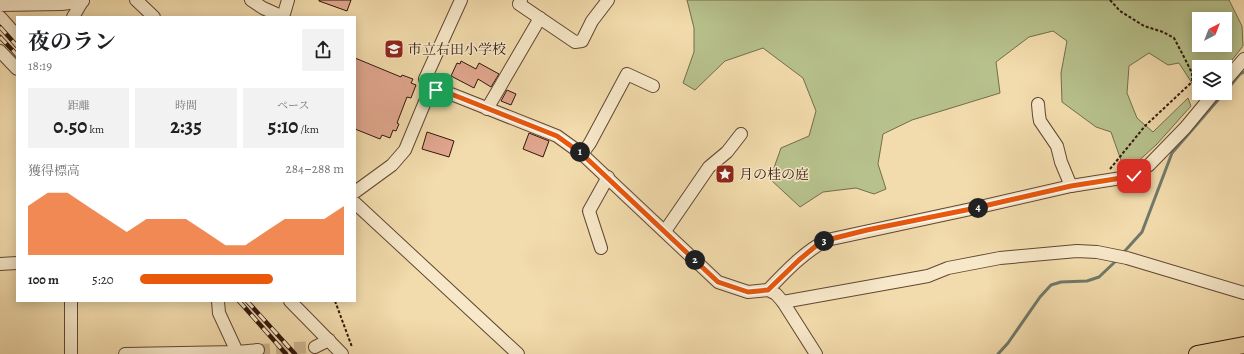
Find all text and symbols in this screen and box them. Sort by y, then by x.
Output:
north arrow [1192,12,1232,52]
map controls [1192,12,1232,100]
text: 夜のラン [28,27,116,57]
button: share [302,29,344,71]
school or university icon: 市立右田小学校 [383,38,405,60]
place label: 市立右田小学校 [408,40,506,59]
text: 18:19 [28,57,52,74]
button: layers [1192,60,1232,100]
pin [419,73,453,107]
icon: arrive [425,79,447,101]
text: 距離 [68,98,90,113]
text: 時間 [175,98,197,113]
text: ペース [277,98,310,113]
text: 0.50 [53,113,87,140]
text: 2:35 [170,113,202,140]
text: 5:10 [268,113,298,140]
text: km [87,122,104,137]
text: /km [298,122,319,137]
pin: 1 [570,142,590,162]
text: 1 [578,144,582,159]
pin [1117,159,1151,193]
text: 284–288 m [286,160,344,177]
text: 獲得標高 [28,162,80,179]
place icon: 月の桂の庭 [714,163,736,185]
place label: 月の桂の庭 [739,165,809,184]
icon: check [1123,165,1145,187]
pin: 4 [968,198,988,218]
text: 4 [975,200,981,215]
pin: 3 [814,231,834,251]
text: 3 [822,233,826,248]
pin: 2 [685,250,705,270]
text: 2 [692,252,698,267]
text: 100 m [28,271,59,288]
text: 5:20 [92,271,114,288]

